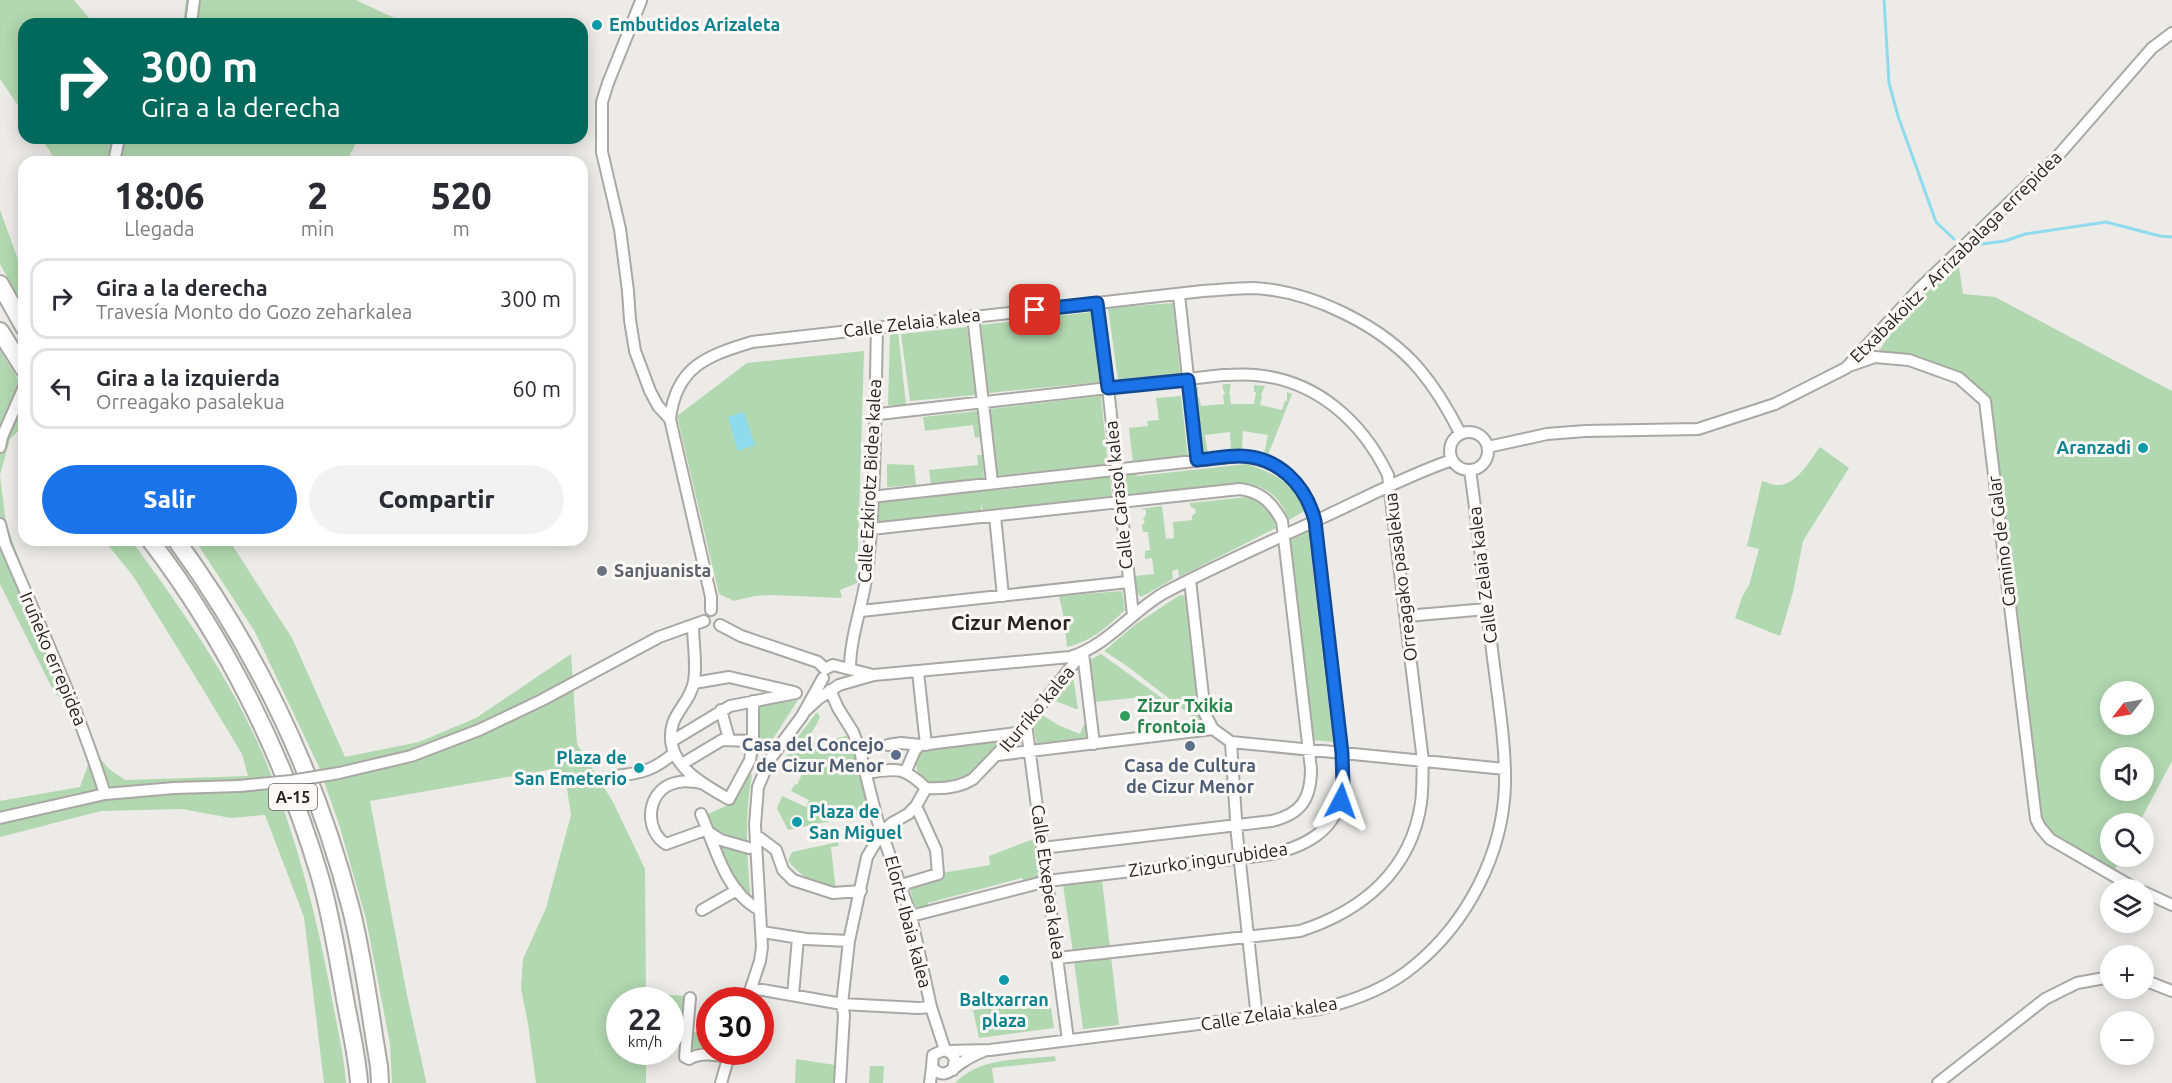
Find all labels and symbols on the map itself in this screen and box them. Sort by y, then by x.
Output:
place label: Embutidos Arizaleta [609,14,780,34]
marker: Embutidos Arizaleta [590,18,604,32]
street label: Etxabakoitz - Arrizabalaga errepidea [1845,146,2065,366]
pin [1009,284,1060,335]
street label: Calle Zelaia kalea [842,304,982,340]
street label: Calle Ezkirotz Bidea kalea [854,378,884,583]
street label: Calle Carasol kalea [1100,420,1136,571]
place label: Aranzadi [2057,437,2131,457]
marker: Aranzadi [2136,441,2150,455]
street label: Camino de Galar [1983,474,2019,608]
street label: Orreagako pasalekua [1380,492,1420,663]
street label: Calle Zelaia kalea [1464,505,1500,645]
place label: Sanjuanista [614,560,711,580]
marker: Sanjuanista [595,564,609,578]
street label: Iruñeko errepidea [17,589,91,729]
district label: Cizur Menor [951,610,1071,634]
street label: Iturriko kalea [995,661,1078,755]
north arrow [2100,681,2154,735]
place label: Zizur Txikia frontoia [1137,695,1233,736]
marker: Zizur Txikia frontoia [1118,709,1132,723]
place label: Casa del Concejo de Cizur Menor [742,734,885,775]
marker: Casa de Cultura de Cizur Menor [1183,739,1197,753]
place label: Plaza de San Emeterio [514,747,627,788]
marker: Casa del Concejo de Cizur Menor [889,748,903,762]
place label: Casa de Cultura de Cizur Menor [1124,755,1256,796]
marker: Plaza de San Emeterio [632,761,646,775]
position arrow [1309,769,1373,833]
road number: A-15 [269,784,317,810]
place label: Plaza de San Miguel [809,801,902,842]
street label: Calle Etxepea kalea [1028,803,1070,961]
marker: Plaza de San Miguel [790,815,804,829]
street label: Zizurko ingurubidea [1127,838,1289,880]
street label: Elortz Ibaia kalea [882,853,936,990]
marker: Baltxarran plaza [997,973,1011,987]
speed limit sign: 30 [696,987,774,1065]
place label: Baltxarran plaza [959,989,1049,1030]
street label: Calle Zelaia kalea [1199,992,1339,1034]

